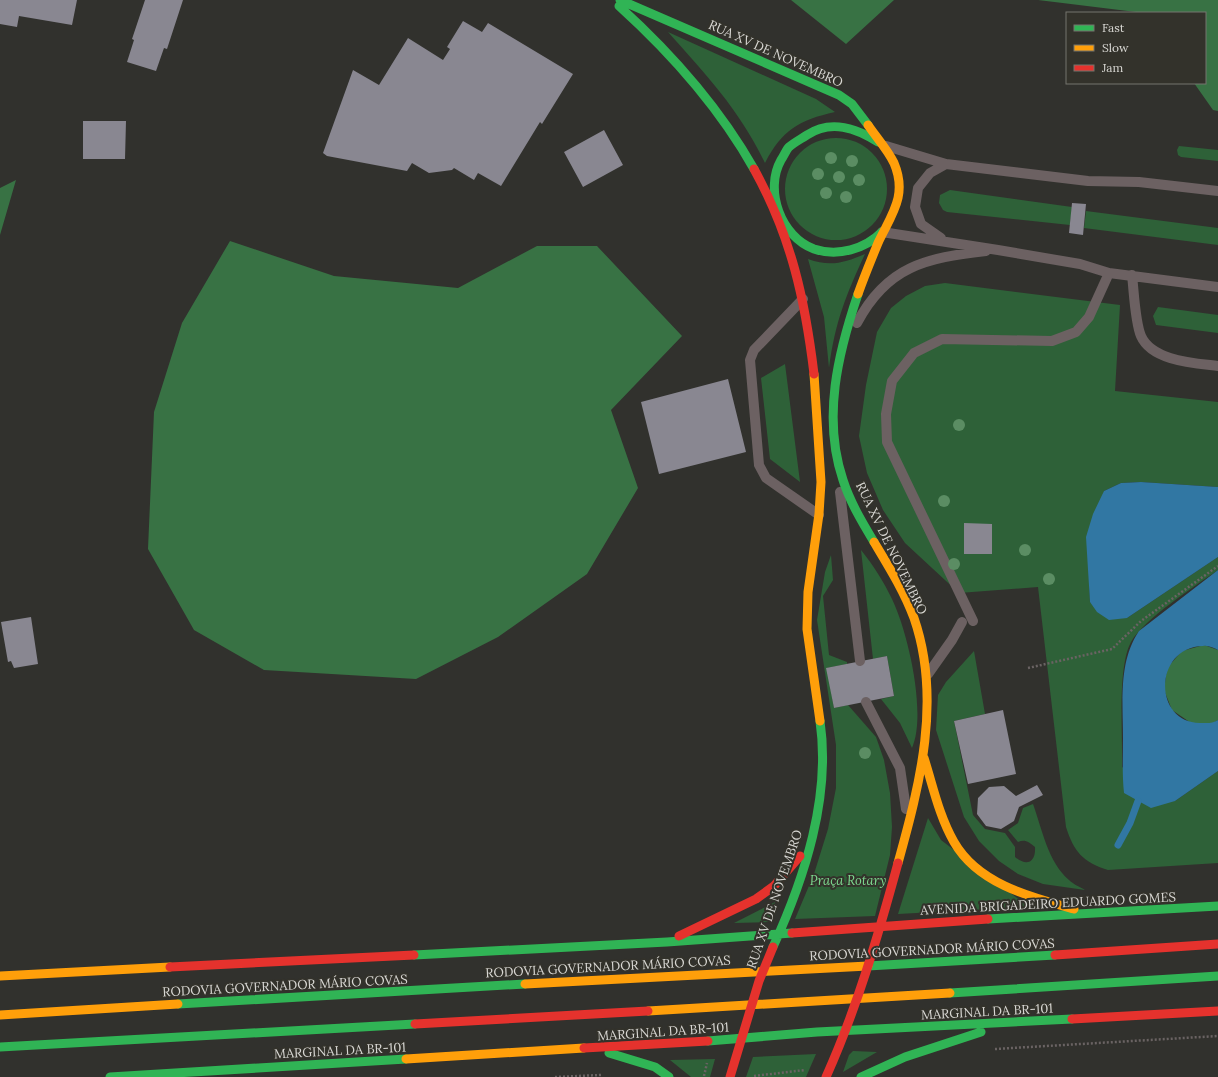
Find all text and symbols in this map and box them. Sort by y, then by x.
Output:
legend [1066,12,1206,84]
street label: RUA XV DE NOVEMBRO [706,16,846,91]
text: Fast [1102,20,1125,35]
text: Slow [1102,40,1129,55]
text: Jam [1101,60,1123,75]
street label: RUA XV DE NOVEMBRO [852,479,931,617]
street label: RUA XV DE NOVEMBRO [743,828,806,971]
park label: Praça Rotary [810,872,887,889]
street label: AVENIDA BRIGADEIRO EDUARDO GOMES [919,888,1176,919]
street label: RODOVIA GOVERNADOR MÁRIO COVAS [809,935,1055,964]
street label: RODOVIA GOVERNADOR MÁRIO COVAS [485,952,731,981]
street label: RODOVIA GOVERNADOR MÁRIO COVAS [162,971,408,1000]
street label: MARGINAL DA BR-101 [921,1000,1054,1023]
street label: MARGINAL DA BR-101 [597,1018,730,1045]
street label: MARGINAL DA BR-101 [274,1039,407,1062]

